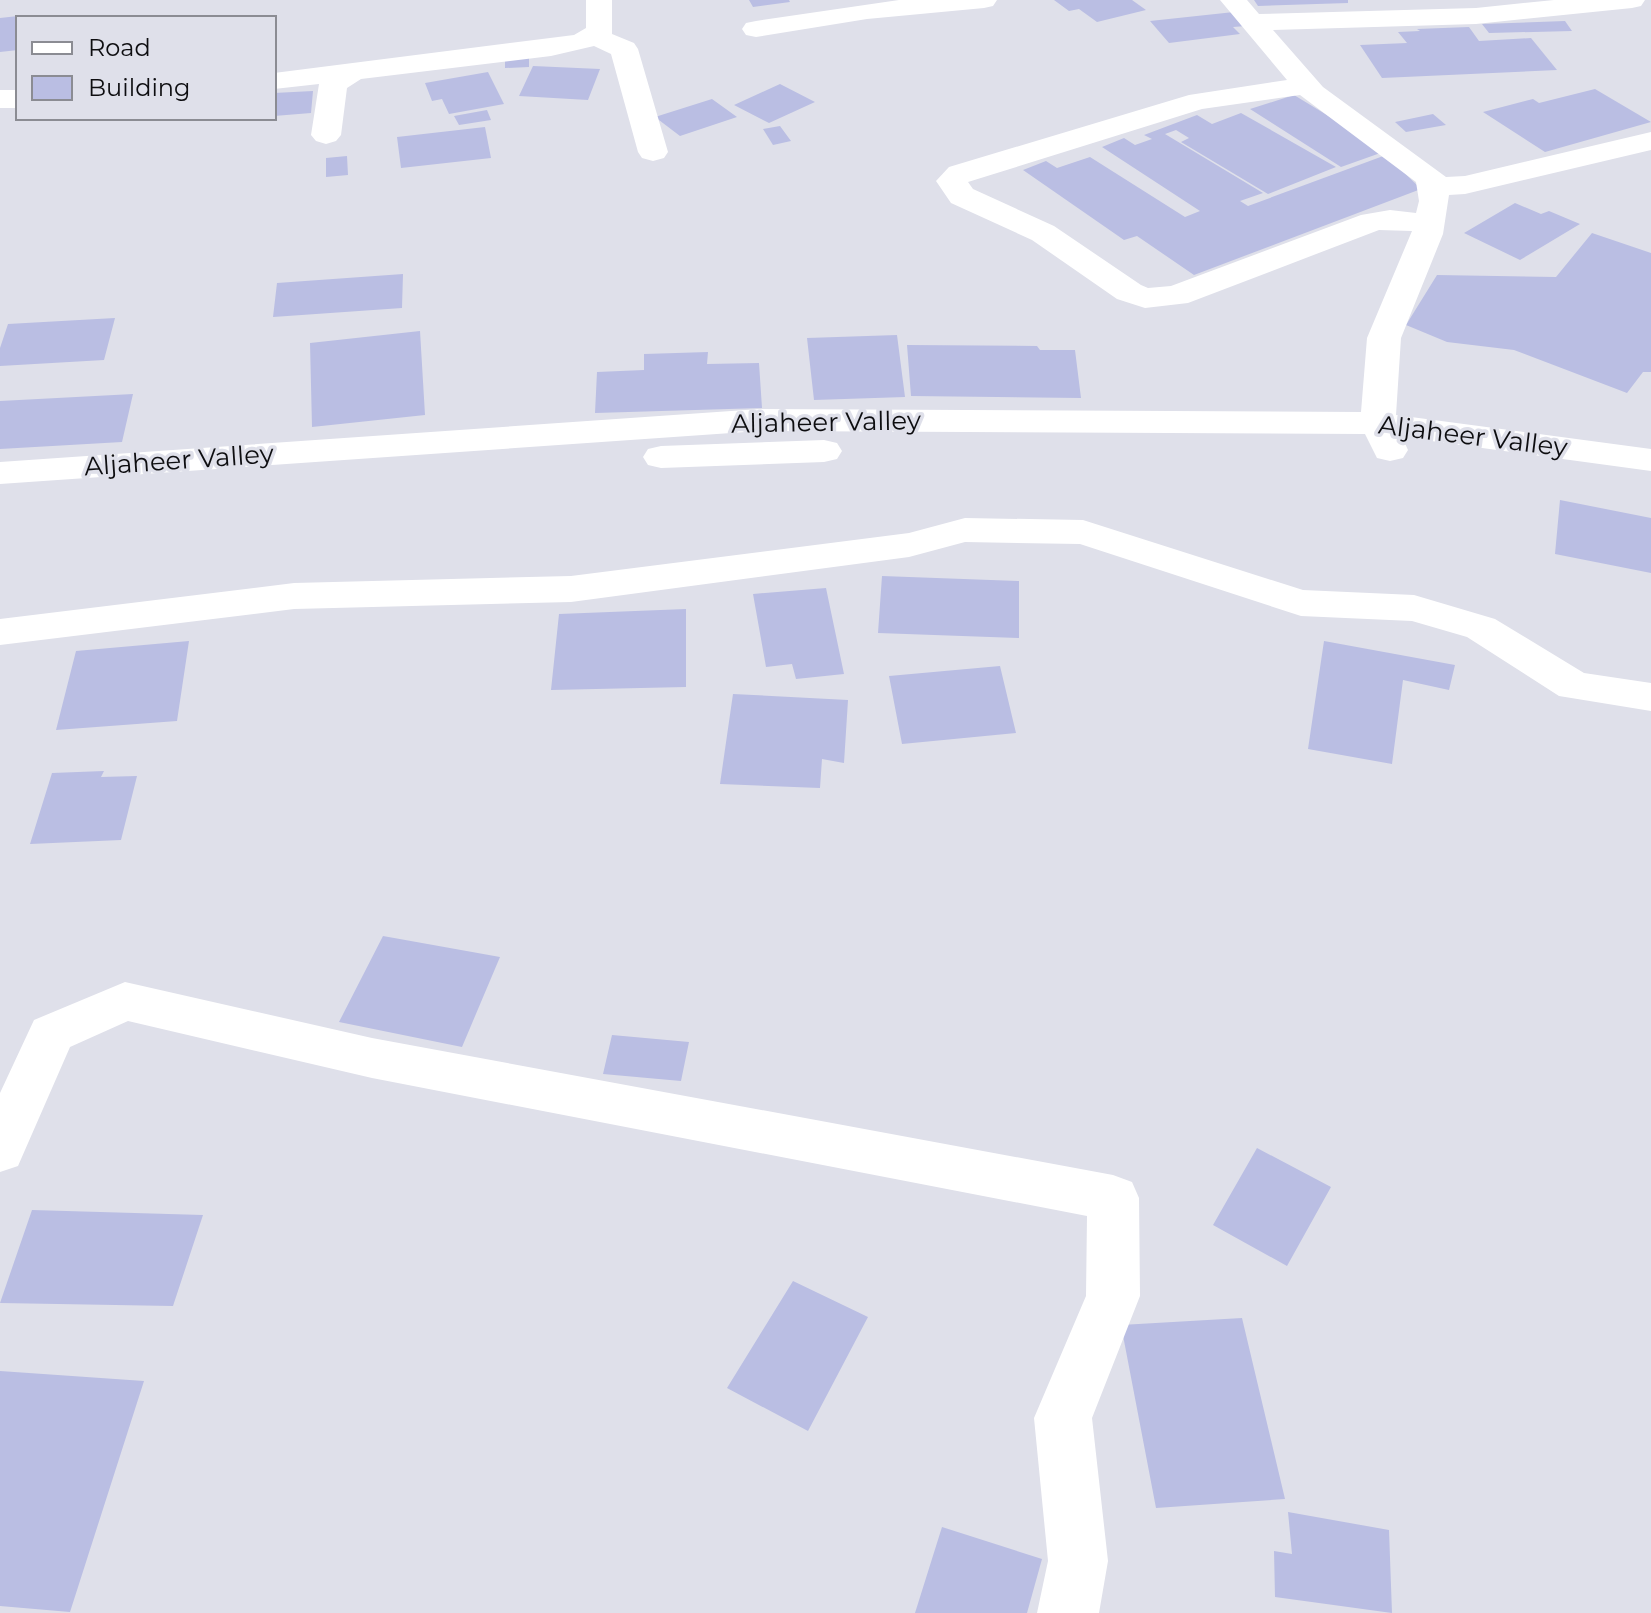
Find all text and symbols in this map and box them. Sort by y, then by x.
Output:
legend [16,16,276,120]
text: Road [88,33,151,62]
text: Building [88,73,191,102]
street label: Aljaheer Valley [731,404,922,440]
street label: Aljaheer Valley [1377,409,1570,464]
street label: Aljaheer Valley [83,437,276,483]

